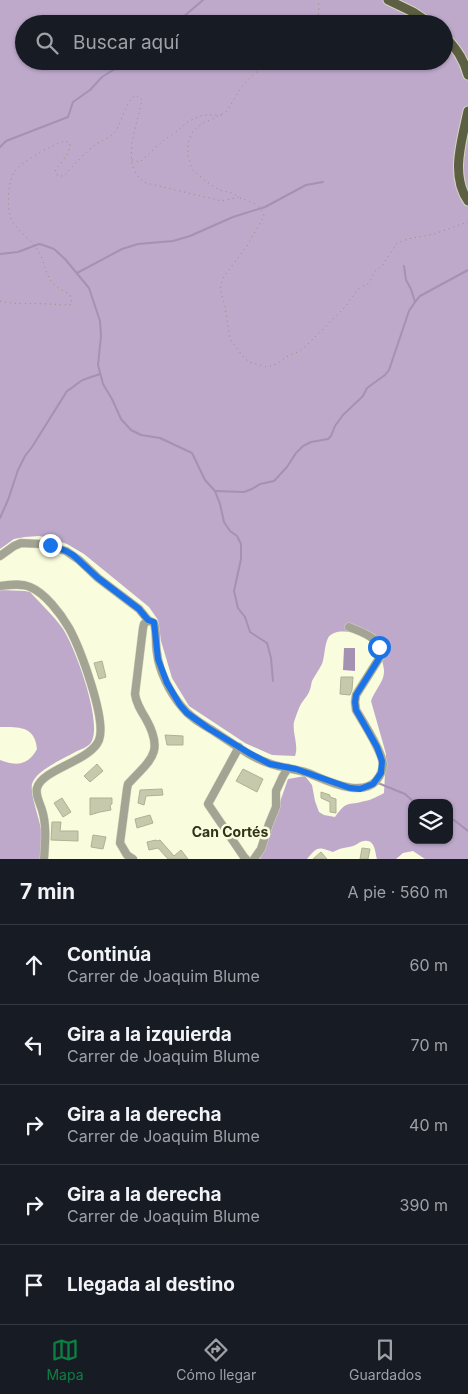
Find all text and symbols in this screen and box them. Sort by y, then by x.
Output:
search box [15,15,453,70]
icon: search [33,29,61,57]
text: Buscar aquí [73,31,179,54]
route end [39,534,62,557]
route start [368,636,391,659]
map controls [408,799,453,844]
button: layers [408,799,453,844]
district label: Can Cortés [192,823,268,840]
text: 7 min [20,879,75,904]
text: A pie · 560 m [348,882,448,902]
text: Continúa [67,943,151,966]
icon: ahead [20,951,48,979]
text: 60 m [409,955,448,975]
text: Carrer de Joaquim Blume [67,966,260,986]
text: Gira a la izquierda [67,1023,232,1046]
icon: left [20,1031,48,1059]
text: 70 m [411,1035,448,1055]
text: Carrer de Joaquim Blume [67,1046,260,1066]
text: Gira a la derecha [67,1103,222,1126]
icon: right [20,1111,48,1139]
text: 40 m [409,1115,448,1135]
text: Carrer de Joaquim Blume [67,1126,260,1146]
text: Gira a la derecha [67,1183,222,1206]
icon: right [20,1191,48,1219]
text: 390 m [400,1195,448,1215]
text: Carrer de Joaquim Blume [67,1206,260,1226]
icon: arrive [20,1271,48,1299]
text: Llegada al destino [67,1273,235,1296]
tab: Mapa [46,1336,84,1383]
tab: Cómo llegar [176,1336,256,1383]
tab: Guardados [349,1336,422,1383]

